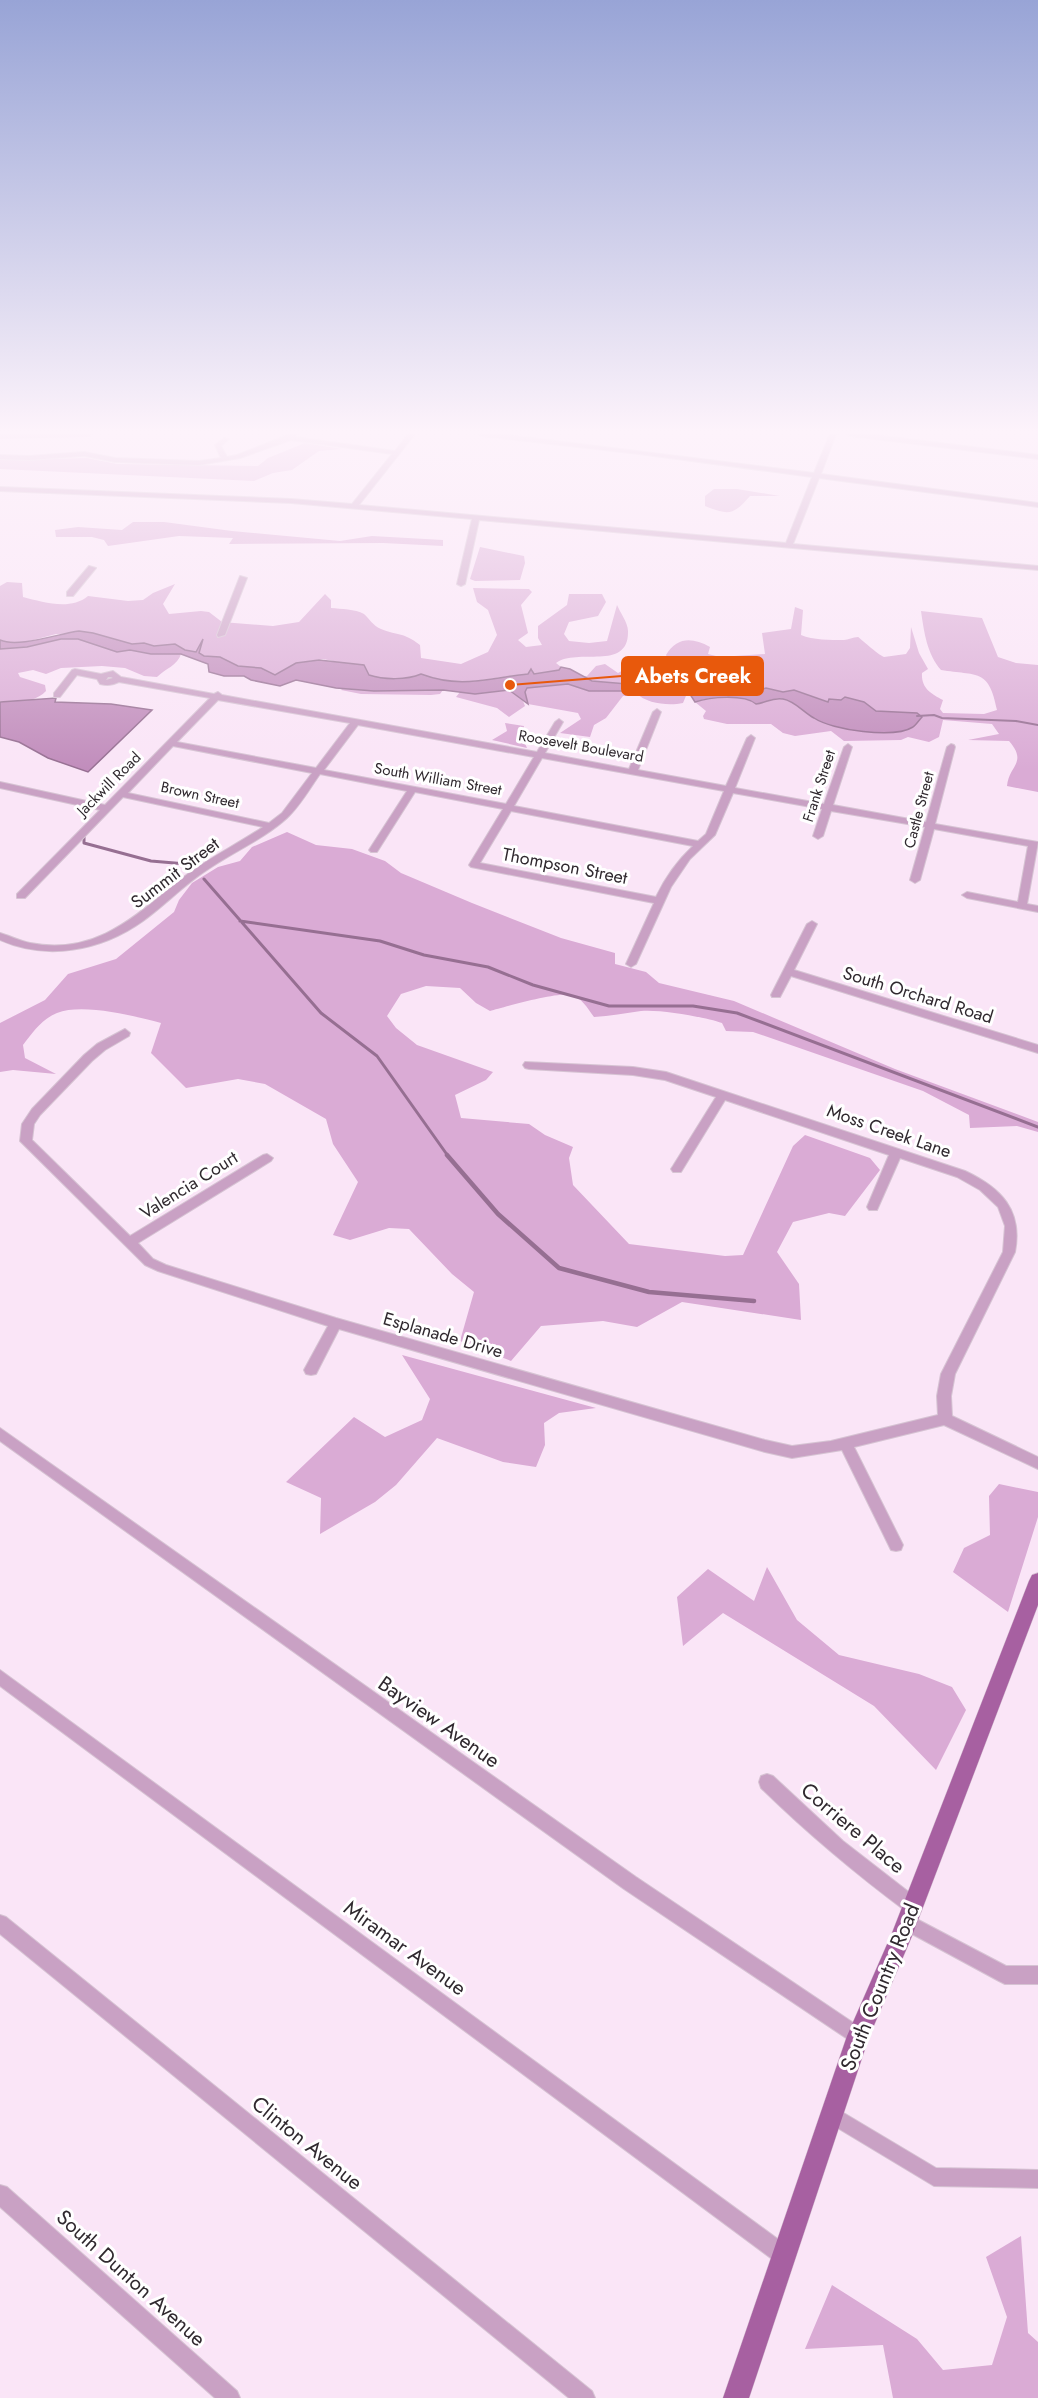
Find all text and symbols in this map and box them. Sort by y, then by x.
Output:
callout: Abets Creek [622,657,763,695]
text: Abets Creek [634,662,752,691]
street label: Roosevelt Boulevard [517,724,645,768]
street label: Jackwill Road [71,747,146,822]
street label: Frank Street [797,747,841,825]
street label: South William Street [373,757,504,801]
street label: Castle Street [898,769,940,851]
street label: Brown Street [159,776,242,814]
street label: Summit Street [125,831,225,915]
street label: Thompson Street [500,841,630,891]
street label: South Orchard Road [840,960,996,1030]
street label: Moss Creek Lane [823,1098,955,1164]
street label: Valencia Court [135,1144,244,1225]
street label: Esplanade Drive [380,1306,506,1364]
street label: Bayview Avenue [372,1669,506,1775]
street label: Corriere Place [794,1775,912,1881]
street label: Miramar Avenue [337,1893,473,2003]
street label: South Country Road [833,1899,927,2075]
street label: Clinton Avenue [245,2089,369,2197]
street label: South Dunton Avenue [50,2203,212,2353]

